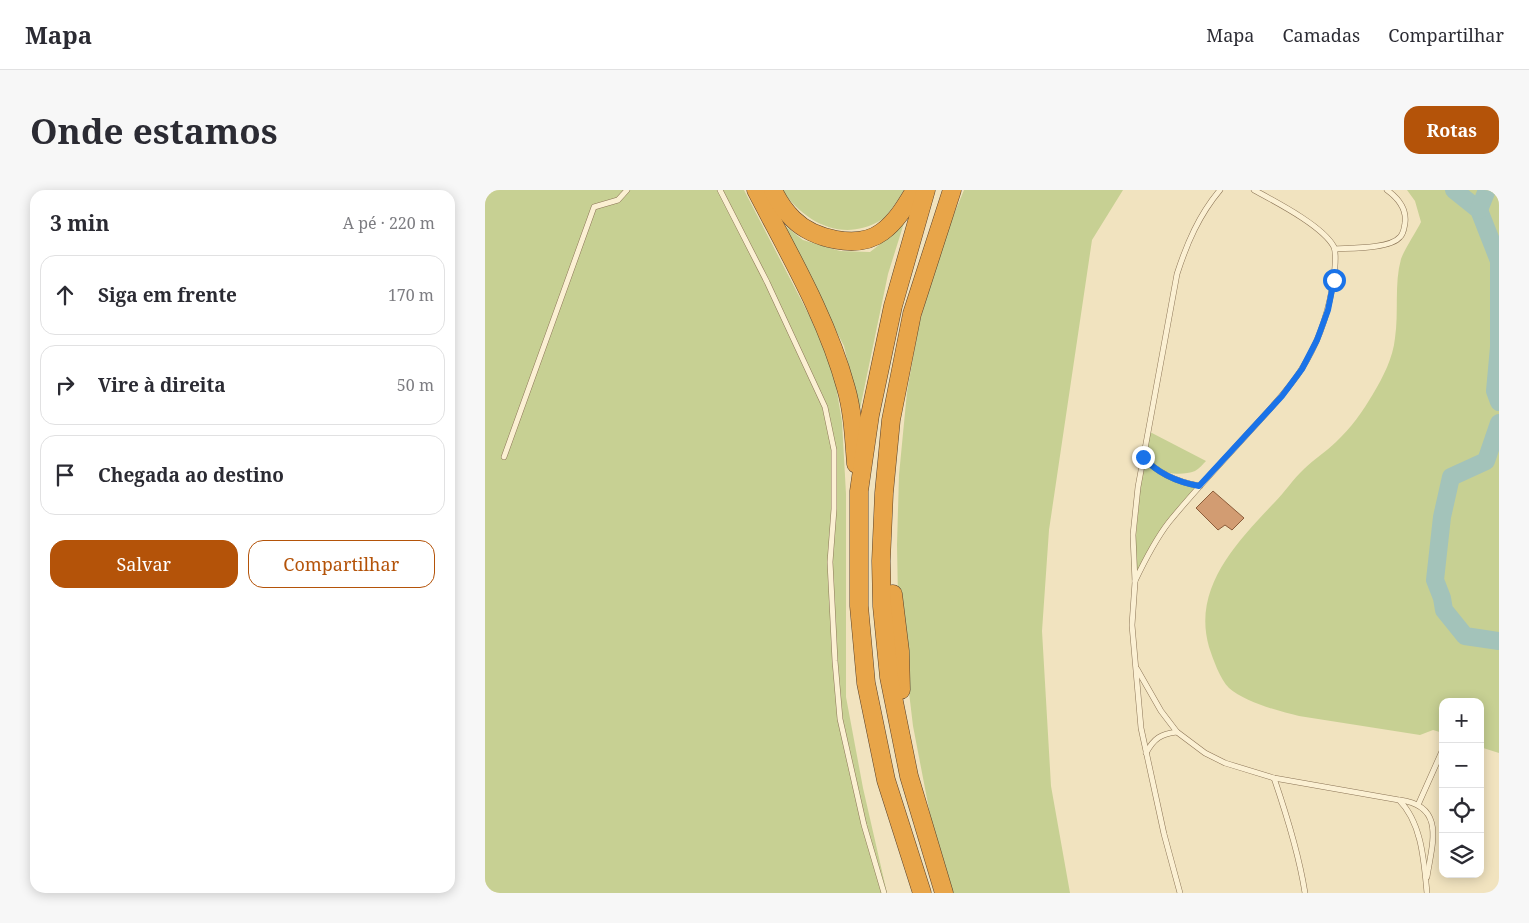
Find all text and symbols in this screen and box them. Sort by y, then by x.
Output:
text: Mapa [25,18,92,51]
text: Mapa [1206,23,1255,47]
text: Camadas [1283,23,1360,47]
text: Compartilhar [1388,23,1504,47]
button: Rotas [1404,106,1499,154]
text: Onde estamos [30,107,278,154]
text: 3 min [50,209,109,237]
text: A pé · 220 m [343,212,435,234]
route start [1323,269,1346,292]
icon: ahead [51,281,79,309]
text: Siga em frente [98,282,237,308]
text: 170 m [388,284,434,306]
icon: right [51,371,79,399]
text: Vire à direita [98,372,226,398]
text: 50 m [397,374,434,396]
route end [1132,446,1155,469]
icon: arrive [51,461,79,489]
text: Chegada ao destino [98,462,284,488]
button: Salvar [50,540,238,588]
button: Compartilhar [248,540,435,588]
map controls [1439,698,1484,878]
button: + [1439,698,1484,743]
button: − [1439,743,1484,788]
button: locate [1439,788,1484,833]
button: layers [1439,833,1484,878]

